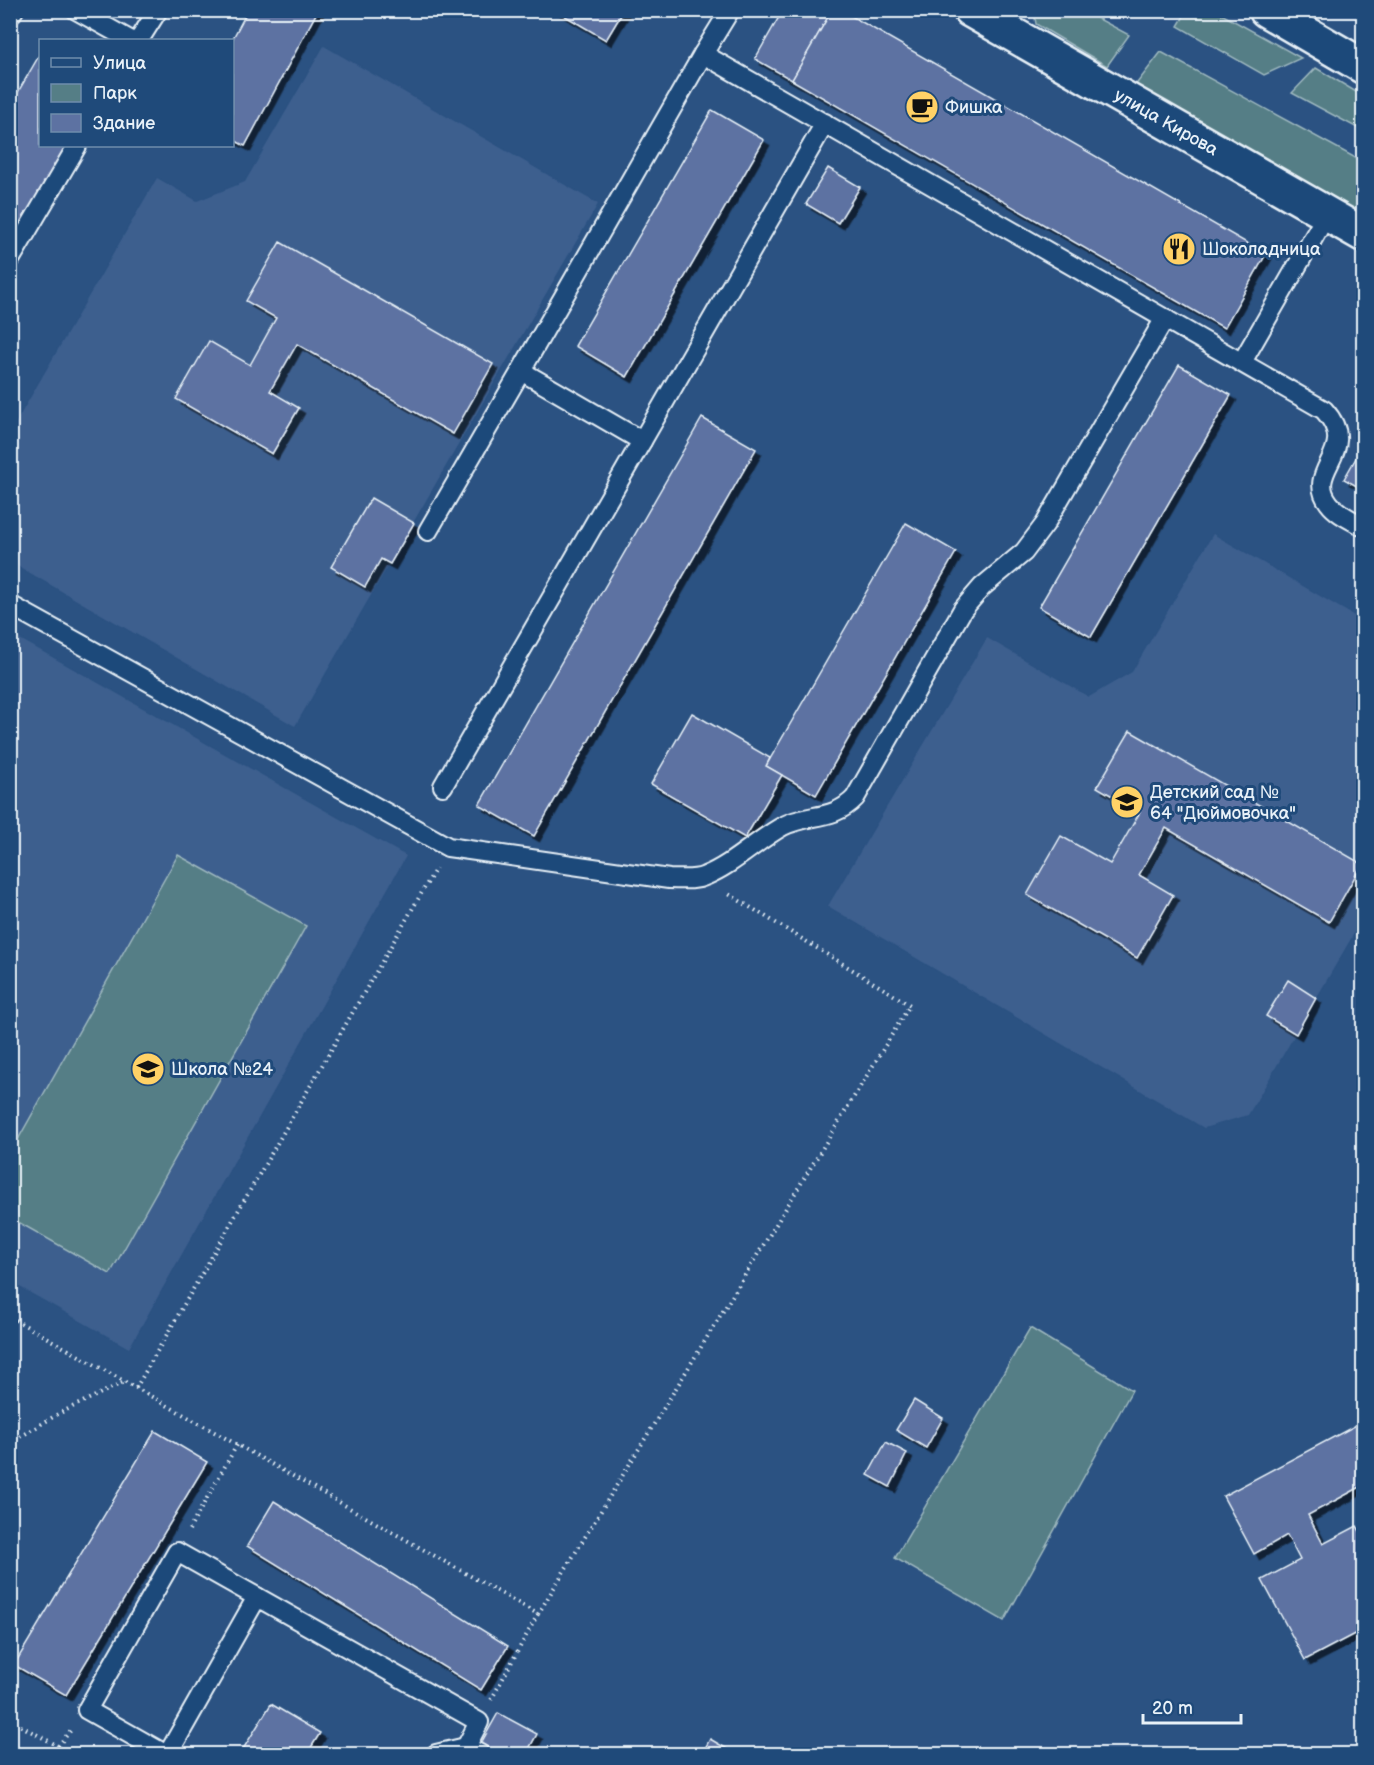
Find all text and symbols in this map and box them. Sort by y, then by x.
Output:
legend [39,39,234,147]
text: Улица [93,53,147,74]
text: Парк [93,83,137,104]
street label: улица Кирова [1110,85,1222,161]
cafe icon: Фишка [904,89,940,125]
place label: Фишка [945,97,1003,118]
text: Здание [93,113,155,134]
restaurant icon: Шоколадница [1161,231,1197,267]
place label: Шоколадница [1202,239,1321,260]
place label: Детский сад № 64 "Дюймовочка" [1150,782,1296,824]
school or university icon: Детский сад № 64 "Дюймовочка" [1109,784,1145,820]
school or university icon: Школа №24 [130,1051,166,1087]
place label: Школа №24 [171,1059,273,1080]
scale bar [1143,1687,1240,1725]
text: 20 m [1152,1698,1193,1719]

